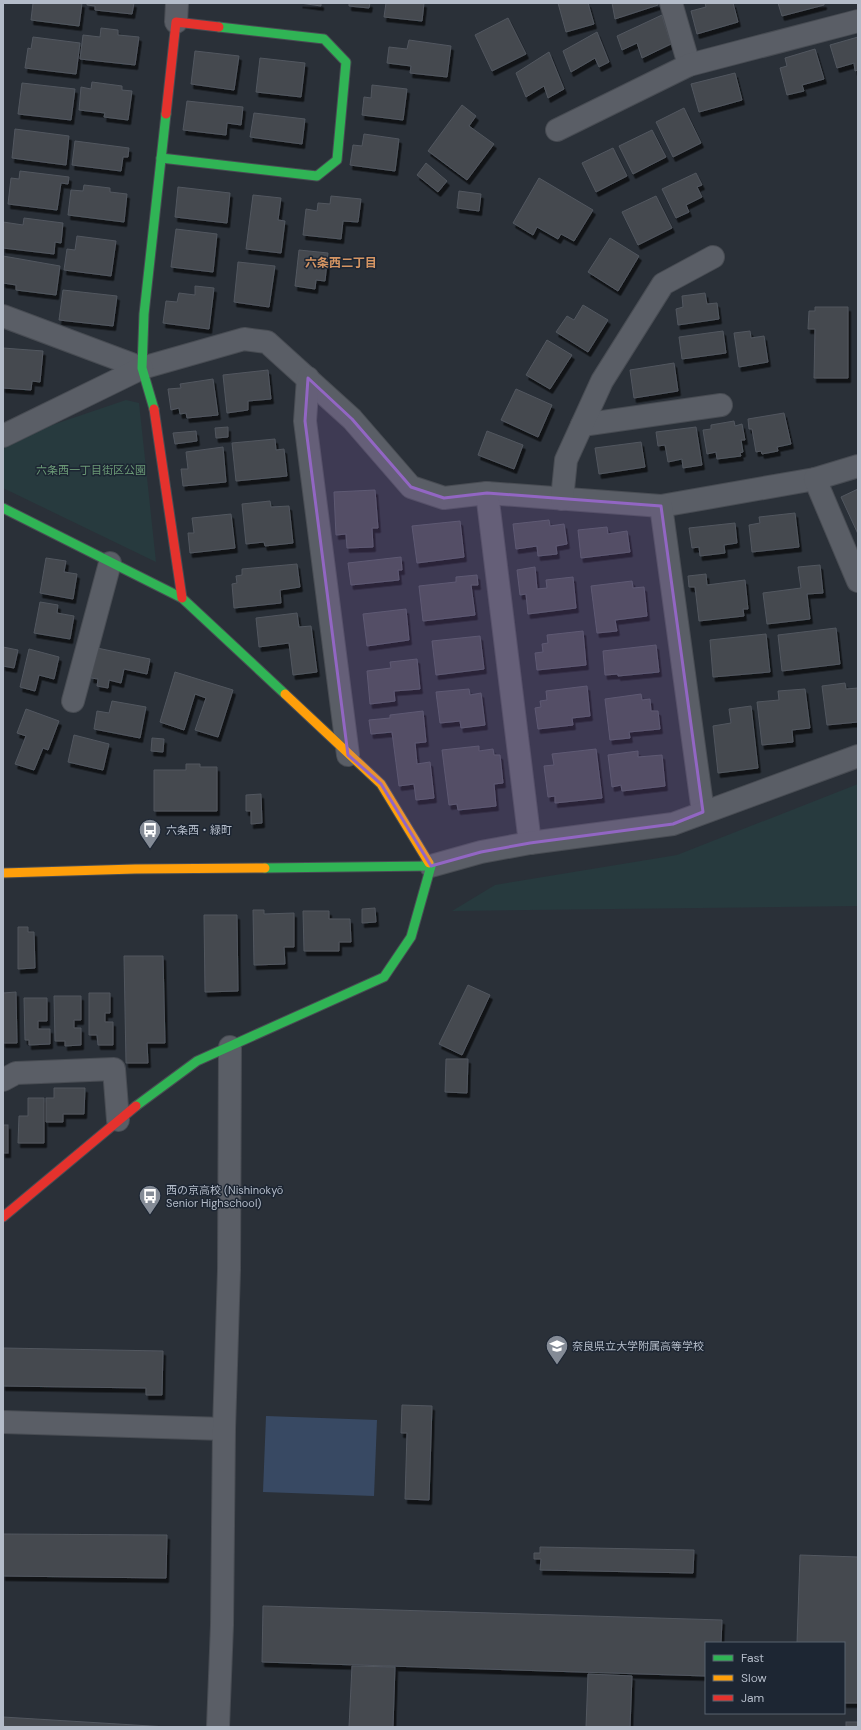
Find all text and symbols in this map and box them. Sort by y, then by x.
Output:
district label: 六条西二丁目 [305,255,377,271]
park label: 六条西一丁目街区公園 [36,463,146,477]
bus stop icon: 六条西・緑町 [137,817,163,850]
place label: 六条西・緑町 [166,823,232,837]
bus stop icon: 西の京高校 (Nishinokyō Senior Highschool) [137,1183,163,1216]
place label: 西の京高校 (Nishinokyō Senior Highschool) [166,1183,283,1210]
school or university icon: 奈良県立大学附属高等学校 [544,1333,570,1366]
place label: 奈良県立大学附属高等学校 [572,1339,704,1353]
legend [705,1642,845,1714]
text: Fast [741,1650,764,1666]
text: Slow [741,1670,767,1686]
text: Jam [741,1690,764,1706]

